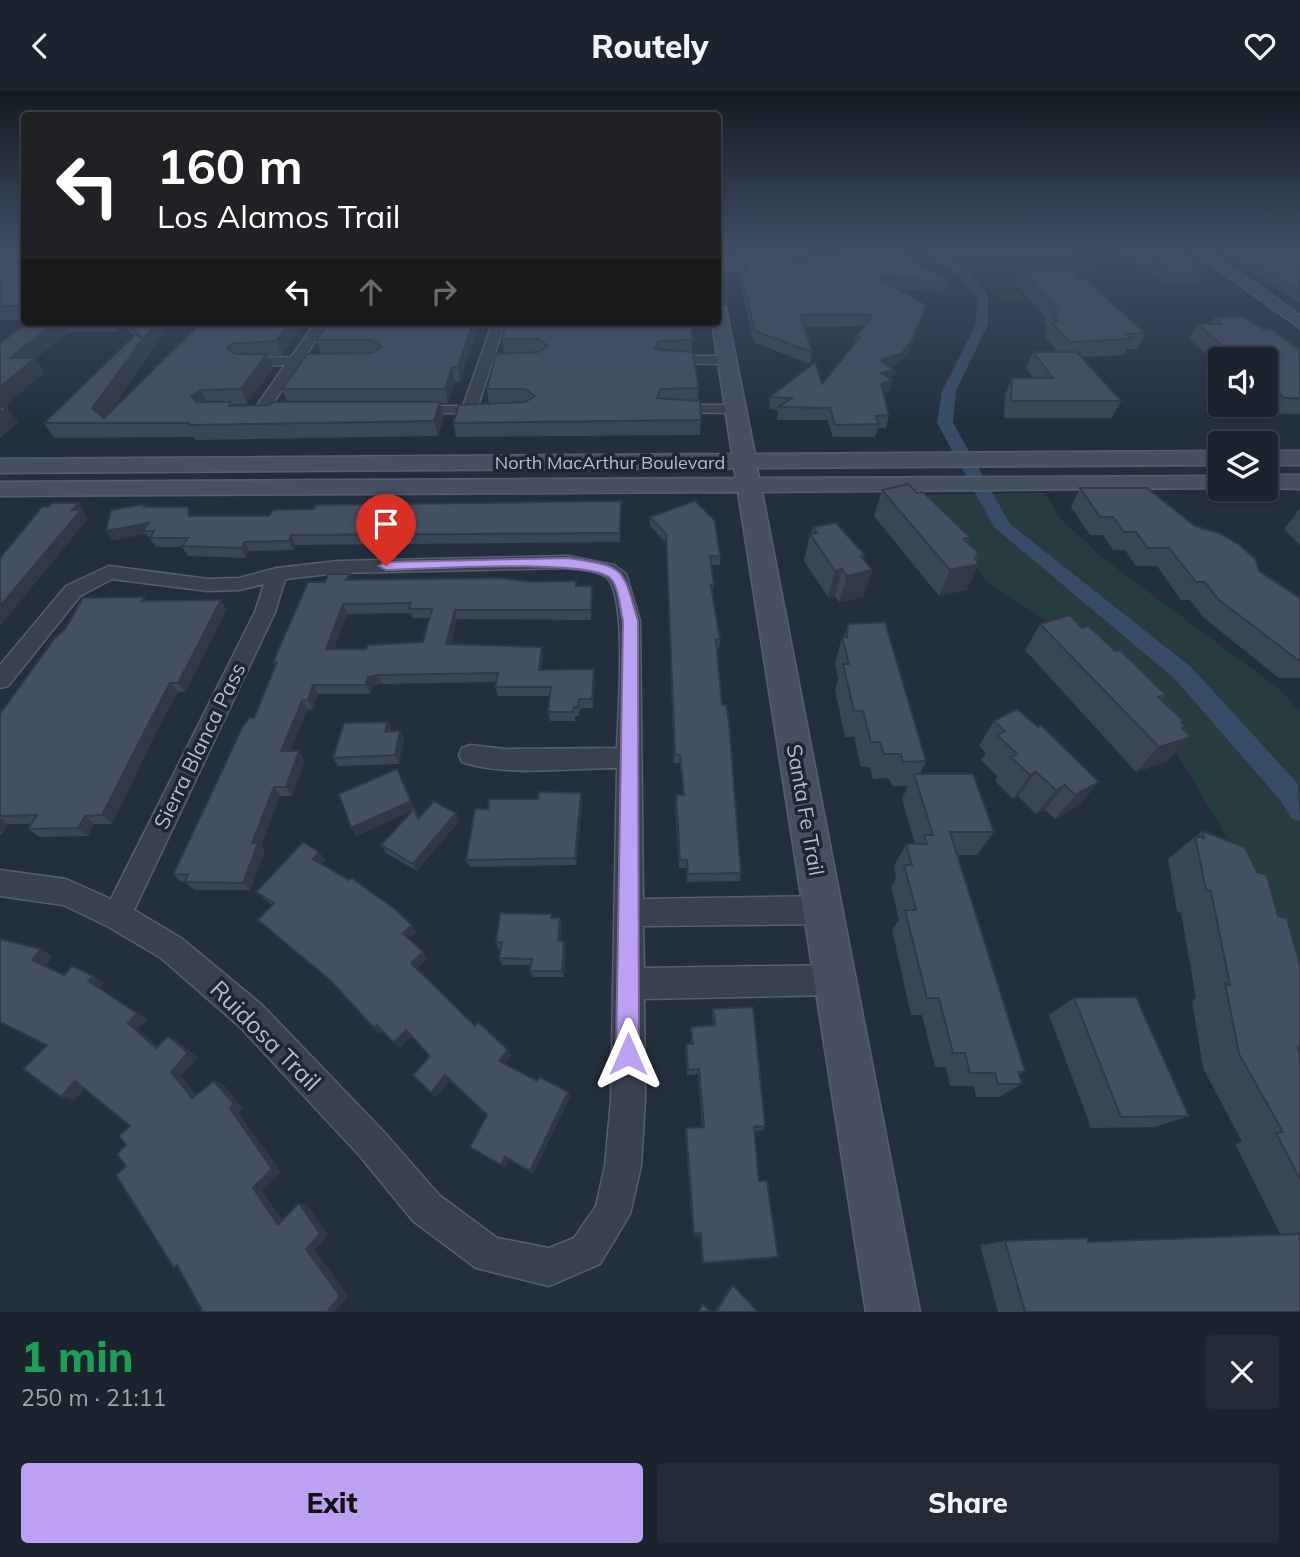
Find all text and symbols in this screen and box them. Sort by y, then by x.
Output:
text: Routely [591,26,709,66]
icon: back [21,27,59,65]
icon: heart [1241,27,1279,65]
text: 160 m [157,135,303,196]
icon: left [42,140,133,231]
text: Los Alamos Trail [157,196,400,236]
icon: left [279,273,317,311]
icon: ahead [352,273,390,311]
icon: right [425,273,463,311]
map controls [1208,347,1278,501]
button: sound [1208,347,1278,417]
button: layers [1208,431,1278,501]
street label: North MacArthur Boulevard [495,451,725,474]
pin [356,494,416,566]
icon: arrive [367,505,405,543]
street label: Sierra Blanca Pass [148,658,251,833]
street label: Santa Fe Trail [782,742,830,878]
street label: Ruidosa Trail [204,974,327,1097]
position arrow [591,1017,665,1091]
text: 1 min [21,1330,134,1383]
button: close [1205,1335,1279,1409]
text: 250 m · 21:11 [21,1383,166,1412]
button: Exit [21,1463,643,1543]
button: Share [657,1463,1279,1543]

